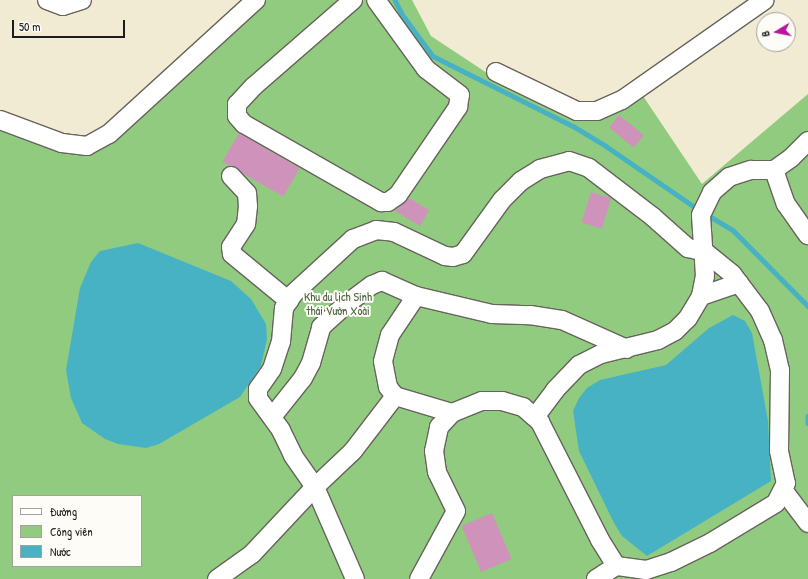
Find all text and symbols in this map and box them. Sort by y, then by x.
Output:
scale bar [14,12,127,38]
north arrow [756,12,796,52]
text: 50 m [19,18,40,35]
text: B [758,30,773,38]
park label: Khu du lịch Sinh thái Vườn Xoài [304,290,372,318]
legend [12,495,142,567]
text: Đường [50,503,77,520]
text: Công viên [50,523,93,540]
text: Nước [50,543,71,560]

